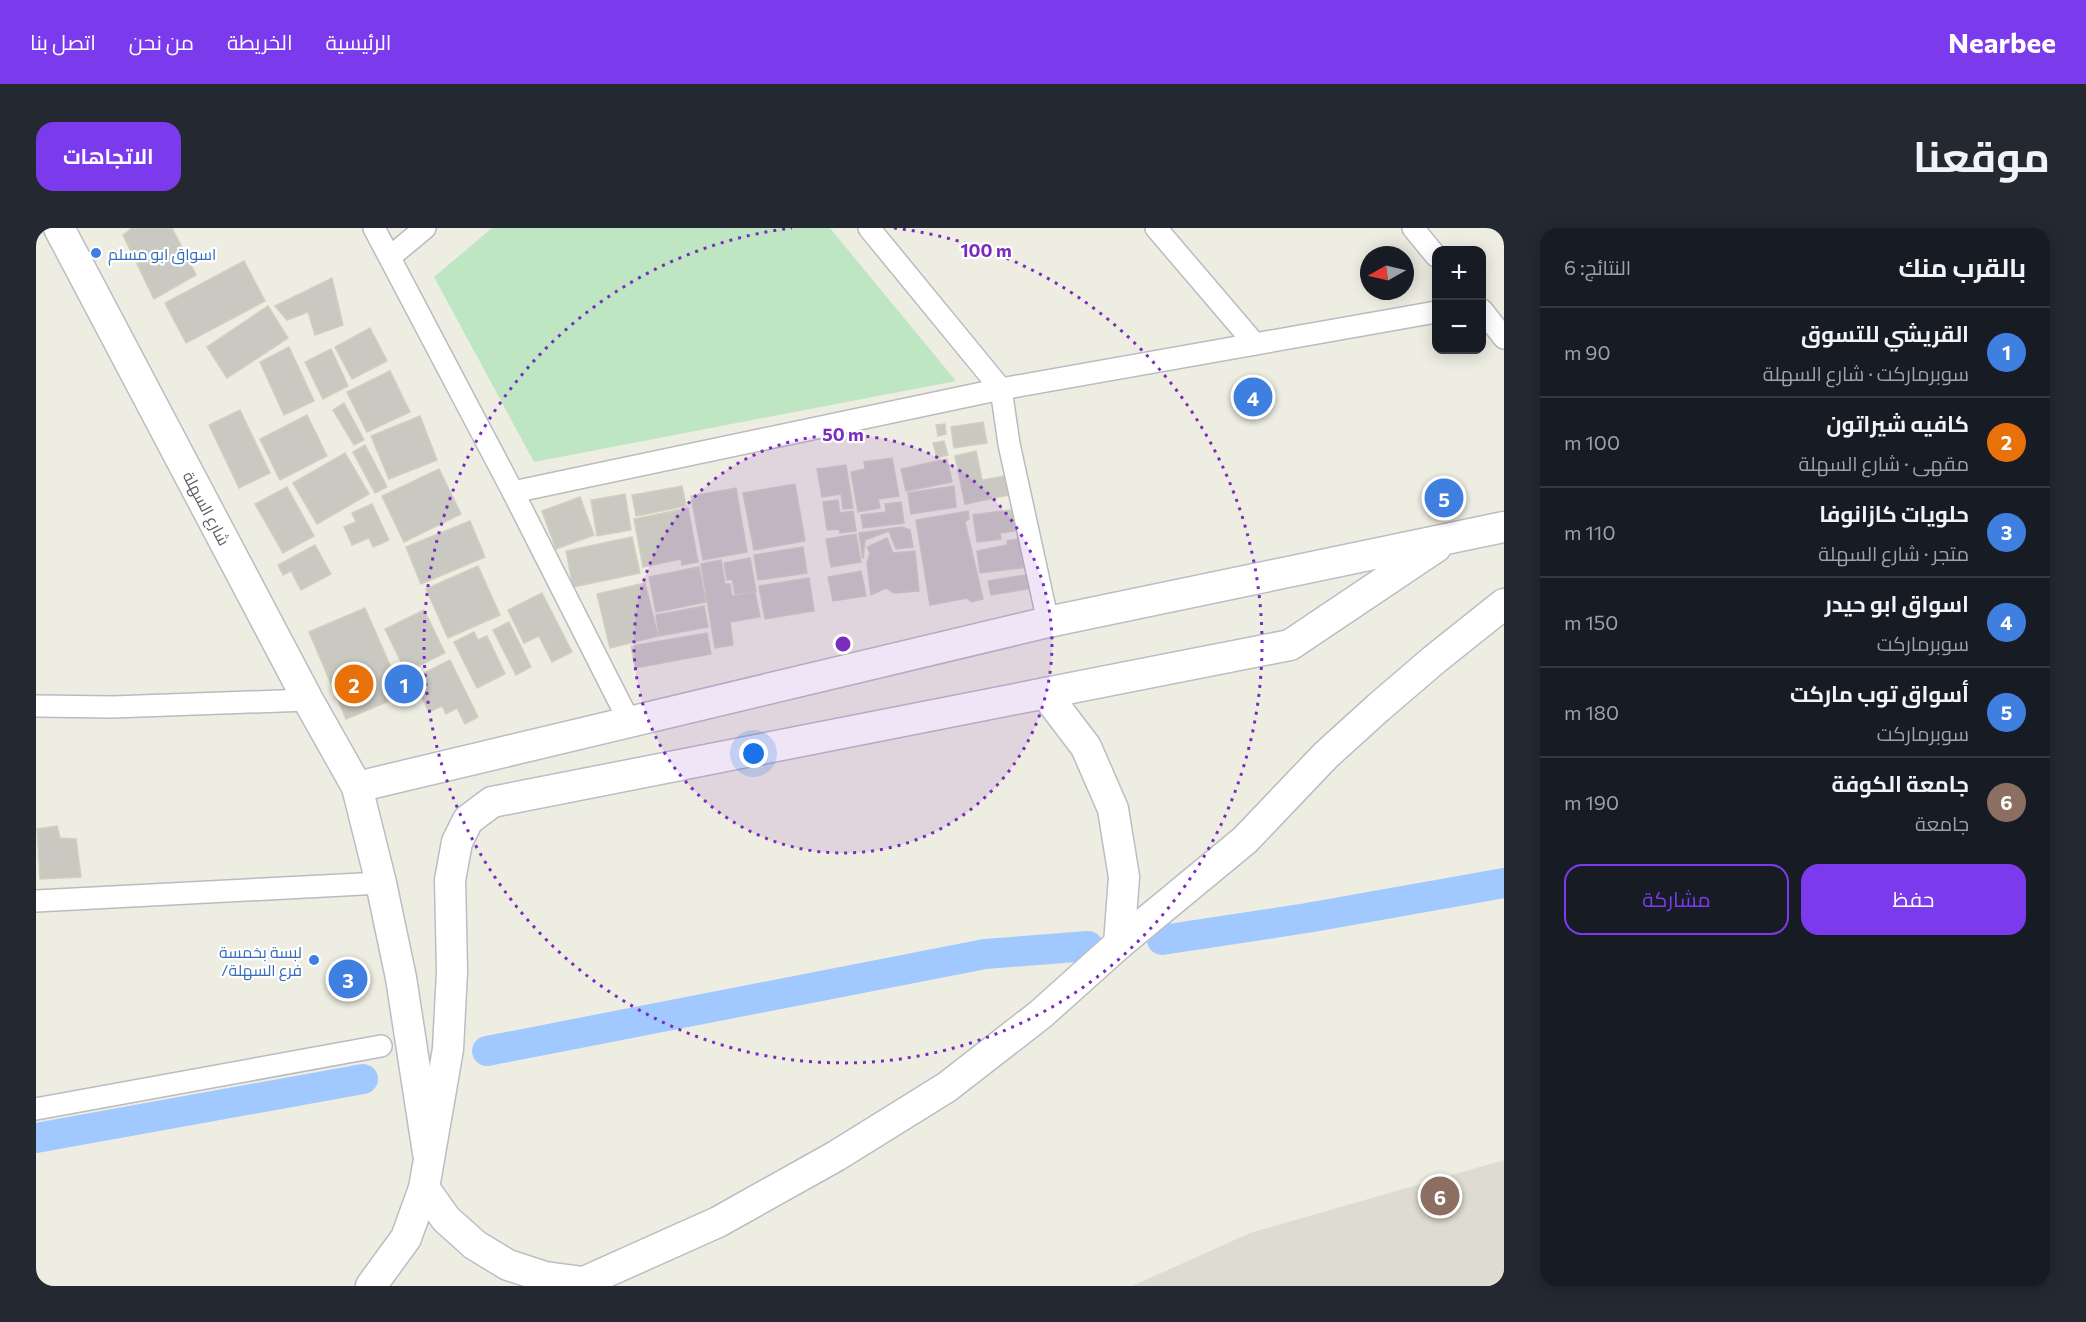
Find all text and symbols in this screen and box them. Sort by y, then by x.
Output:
text: Nearbee [1948,25,2056,59]
text: اتصل بنا [30,29,96,54]
text: من نحن [129,29,194,54]
text: الخريطة [227,29,293,54]
text: الرئيسية [326,29,391,54]
button: الاتجاهات [36,122,181,191]
text: موقعنا [1913,129,2050,181]
text: 100 m [960,239,1012,261]
place label: اسواق ابو مسلم [108,244,216,266]
marker: اسواق ابو مسلم [89,246,103,260]
north arrow [1360,246,1414,300]
map controls [1432,246,1486,354]
button: + [1432,246,1486,300]
text: بالقرب منك [1898,251,2026,282]
text: النتائج: 6 [1564,255,1631,279]
button: − [1432,300,1486,354]
text: القريشي للتسوق [1801,320,1969,347]
text: 90 m [1564,340,1611,364]
text: 1 [2002,340,2011,364]
text: سوبرماركت · شارع السهلة [1763,361,1969,385]
pin: 4 [1234,374,1272,420]
text: كافيه شيراتون [1826,410,1969,437]
text: 50 m [822,423,864,445]
text: 100 m [1564,430,1620,454]
text: 2 [2001,430,2012,454]
text: مقهى · شارع السهلة [1799,451,1969,475]
street label: شارع السهلة [177,468,234,550]
pin: 5 [1424,476,1464,520]
text: حلويات كازانوفا [1819,500,1969,527]
text: 110 m [1564,520,1615,544]
text: 3 [2001,520,2012,544]
text: متجر · شارع السهلة [1818,541,1969,565]
text: اسواق ابو حيدر [1825,590,1969,617]
text: 150 m [1564,610,1618,634]
text: 4 [2000,610,2013,634]
text: سوبرماركت [1877,631,1969,655]
centre of rings [833,634,853,654]
pin: 2 [334,662,374,706]
pin: 1 [384,662,424,706]
text: أسواق توب ماركت [1790,680,1969,707]
text: 180 m [1564,700,1619,724]
text: 5 [2001,700,2012,724]
text: سوبرماركت [1877,721,1969,745]
your location [739,739,768,768]
text: جامعة الكوفة [1832,770,1969,797]
text: 190 m [1564,790,1619,814]
text: 6 [2000,790,2013,814]
text: جامعة [1915,811,1969,835]
button: مشاركة [1564,864,1789,935]
button: حفظ [1801,864,2026,935]
place label: لبسة بخمسة /فرع السهلة [219,942,302,982]
marker: لبسة بخمسة /فرع السهلة [307,953,321,967]
pin: 3 [328,956,368,1002]
pin: 6 [1420,1174,1460,1218]

